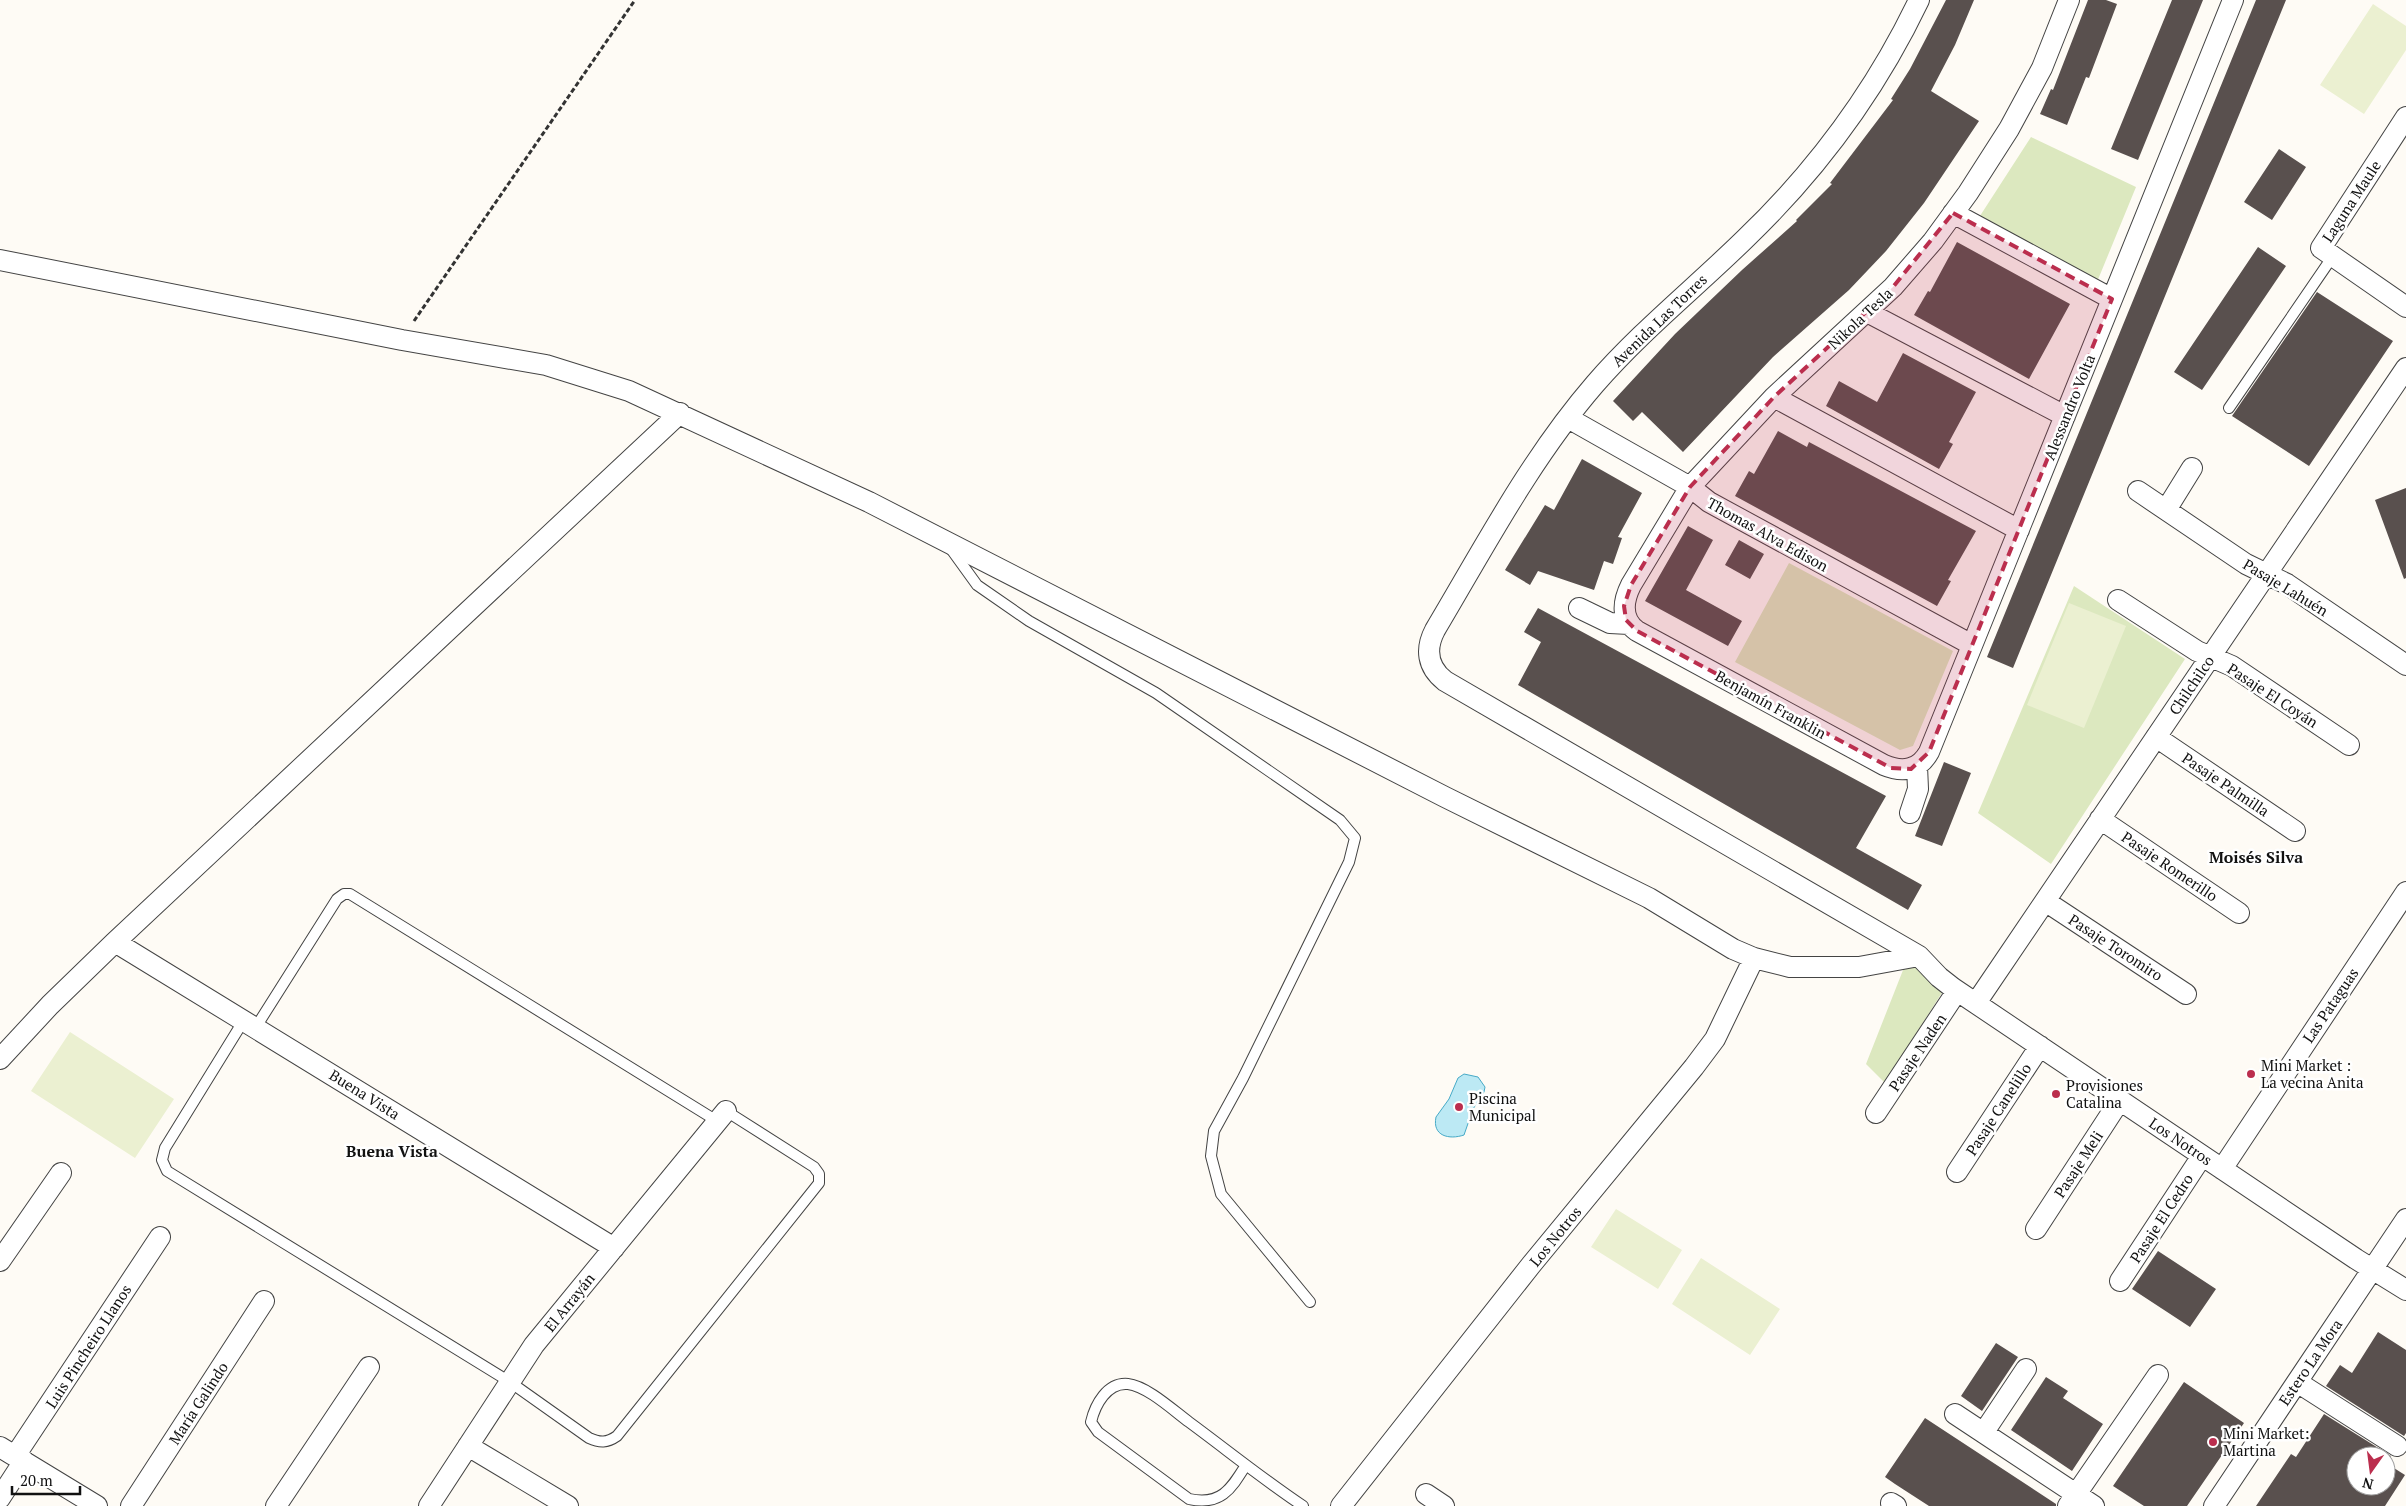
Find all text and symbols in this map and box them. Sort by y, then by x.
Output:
street label: Laguna Maule [2317,156,2385,246]
street label: Avenida Las Torres [1607,269,1711,371]
street label: Nikola Tesla [1823,283,1897,353]
street label: Alessandro Volta [2039,351,2099,463]
street label: Thomas Alva Edison [1704,492,1832,576]
street label: Pasaje Lahuén [2240,554,2332,620]
street label: Chilchilco [2164,651,2218,719]
street label: Pasaje El Coyán [2224,658,2322,732]
street label: Benjamín Franklin [1712,665,1830,743]
street label: Pasaje Palmilla [2178,747,2274,821]
street label: Pasaje Romerillo [2118,826,2222,906]
district label: Moisés Silva [2209,846,2303,868]
street label: Pasaje Toromiro [2065,909,2167,985]
street label: Las Pataguas [2298,964,2362,1046]
street label: Pasaje Naden [1884,1009,1950,1095]
place label: Mini Market : La vecina Anita [2261,1055,2364,1092]
street label: Pasaje Canelillo [1961,1059,2035,1159]
street label: Buena Vista [326,1064,404,1124]
marker: Mini Market : La vecina Anita [2245,1068,2257,1080]
place label: Provisiones Catalina [2066,1075,2143,1112]
place label: Piscina Municipal [1469,1088,1536,1125]
marker: Provisiones Catalina [2050,1088,2062,1100]
marker: Piscina Municipal [1453,1101,1465,1113]
street label: Los Notros [2146,1113,2216,1169]
street label: Pasaje Meli [2049,1127,2107,1201]
district label: Buena Vista [346,1140,438,1162]
street label: Pasaje El Cedro [2125,1170,2197,1266]
street label: Los Notros [1525,1202,1585,1270]
street label: El Arrayán [539,1268,599,1335]
street label: Luis Pincheiro Llanos [41,1280,135,1412]
street label: Estero La Mora [2274,1315,2347,1409]
street label: María Galindo [164,1358,232,1448]
place label: Mini Market: Martina [2223,1423,2310,1460]
marker: Mini Market: Martina [2207,1436,2219,1448]
north arrow [2346,1446,2396,1496]
scale bar [12,1464,80,1496]
text: 20 m [20,1470,53,1490]
text: N [2360,1474,2375,1495]

